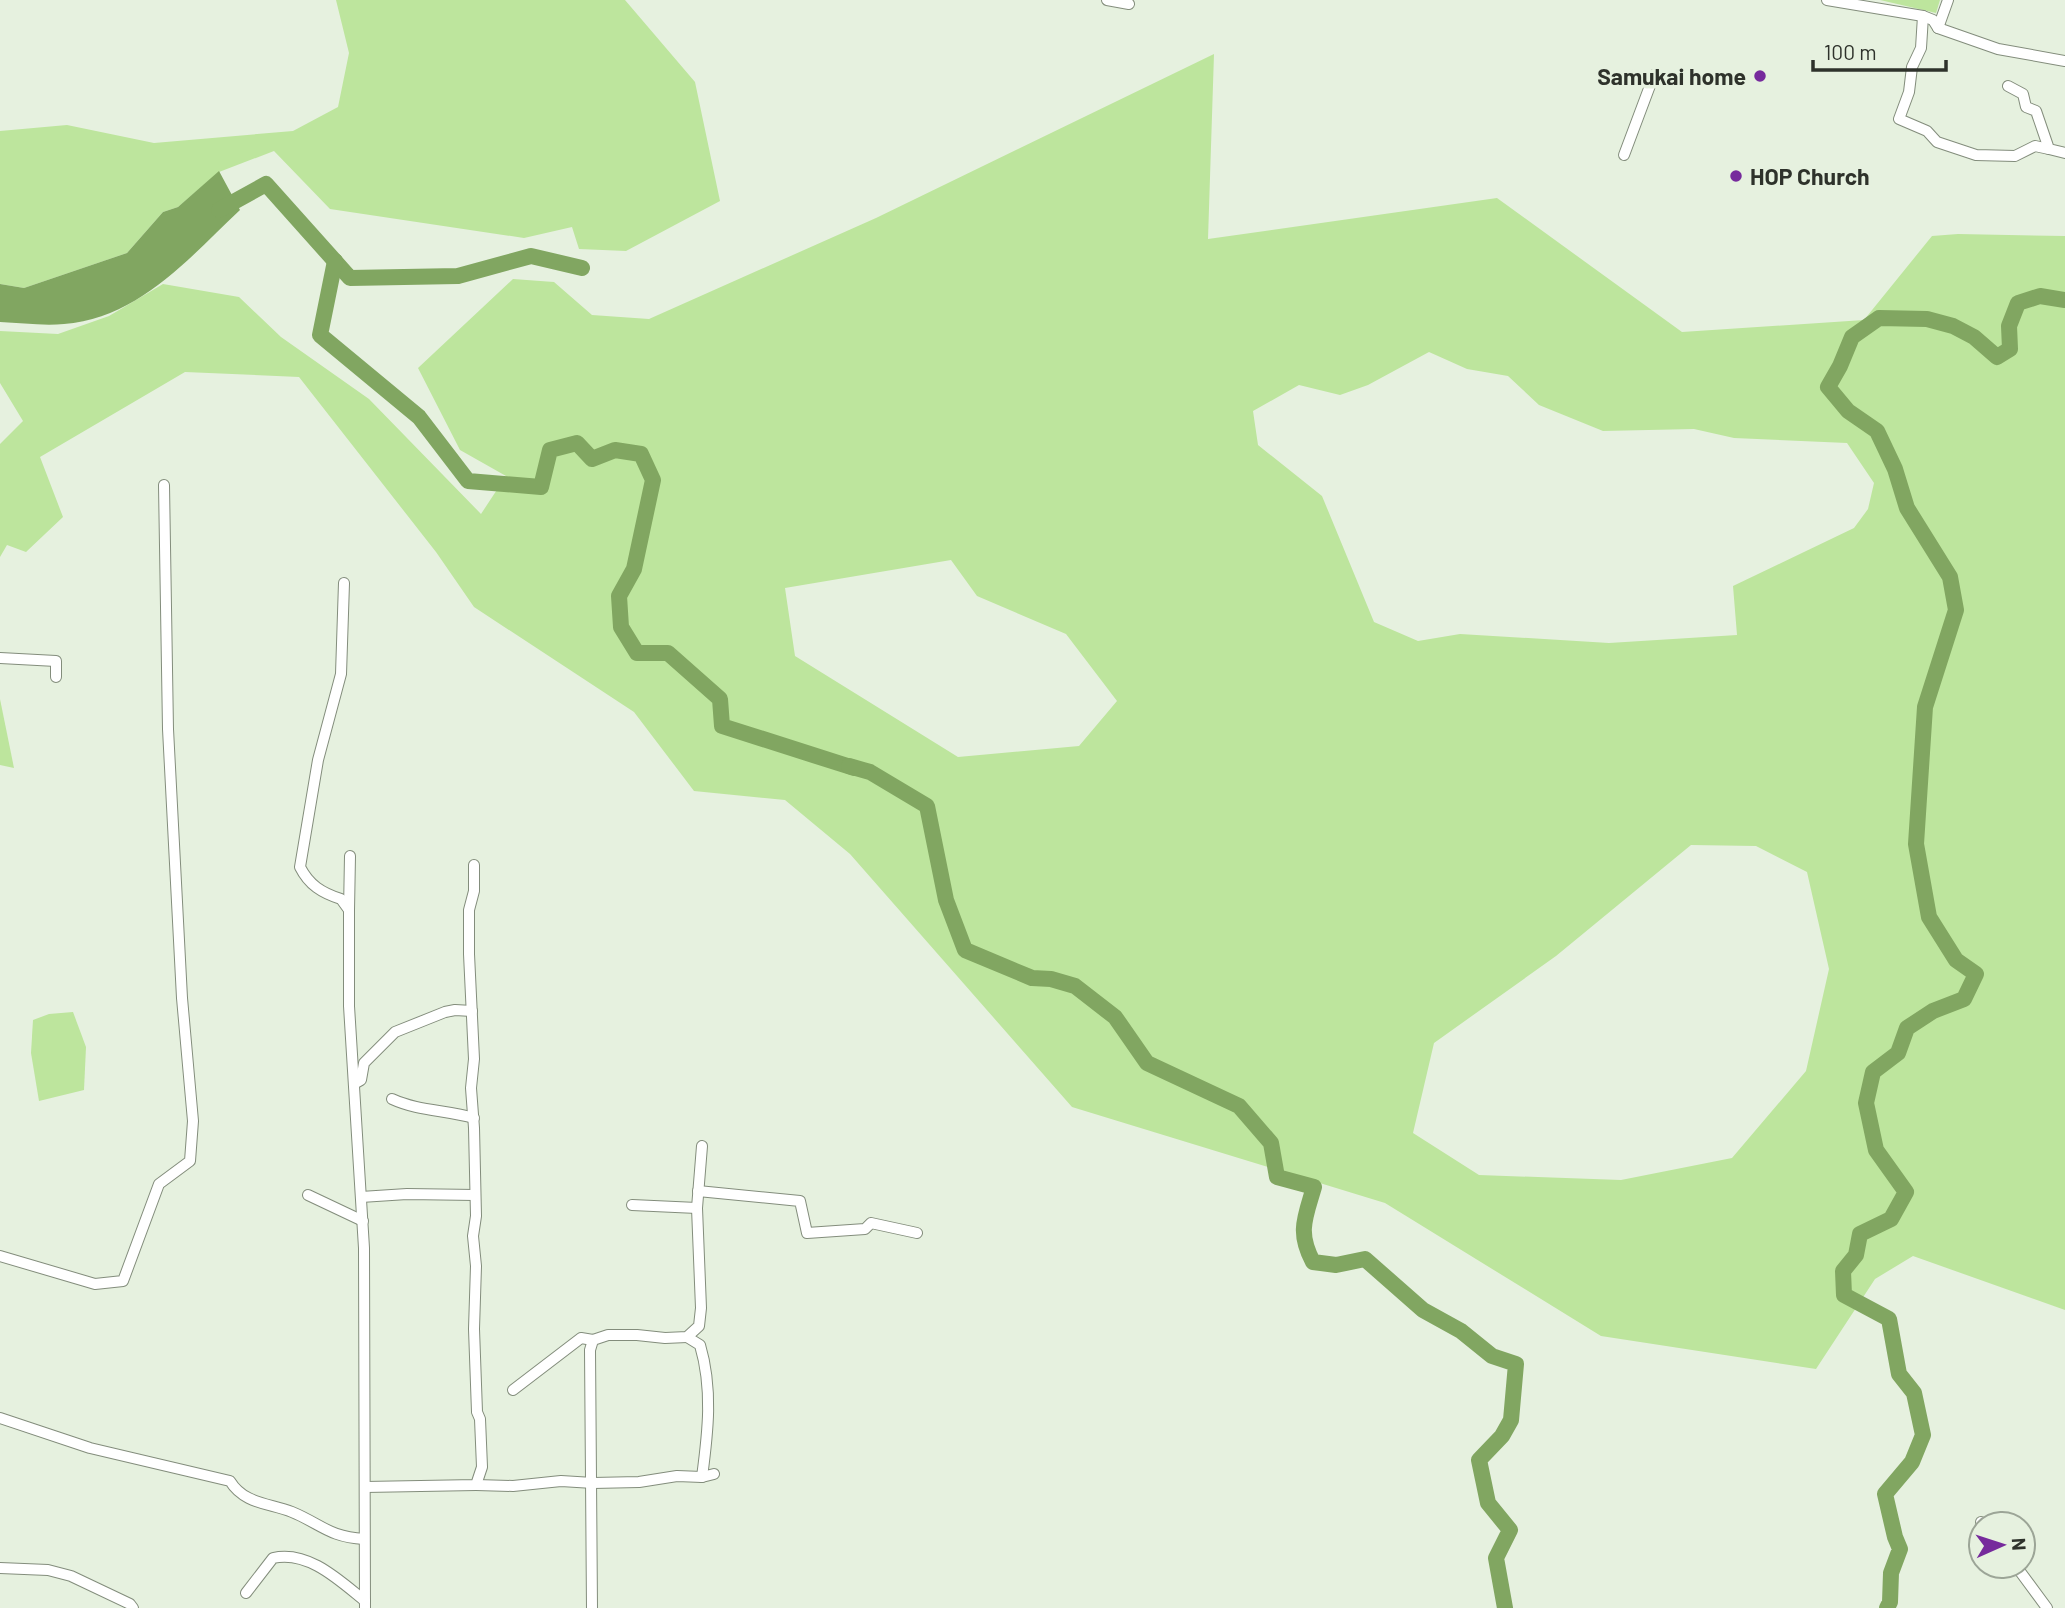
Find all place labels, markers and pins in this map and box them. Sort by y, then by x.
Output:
place label: Samukai home [1597,62,1746,90]
marker: Samukai home [1752,68,1768,84]
place label: HOP Church [1750,162,1870,190]
marker: HOP Church [1728,168,1744,184]

